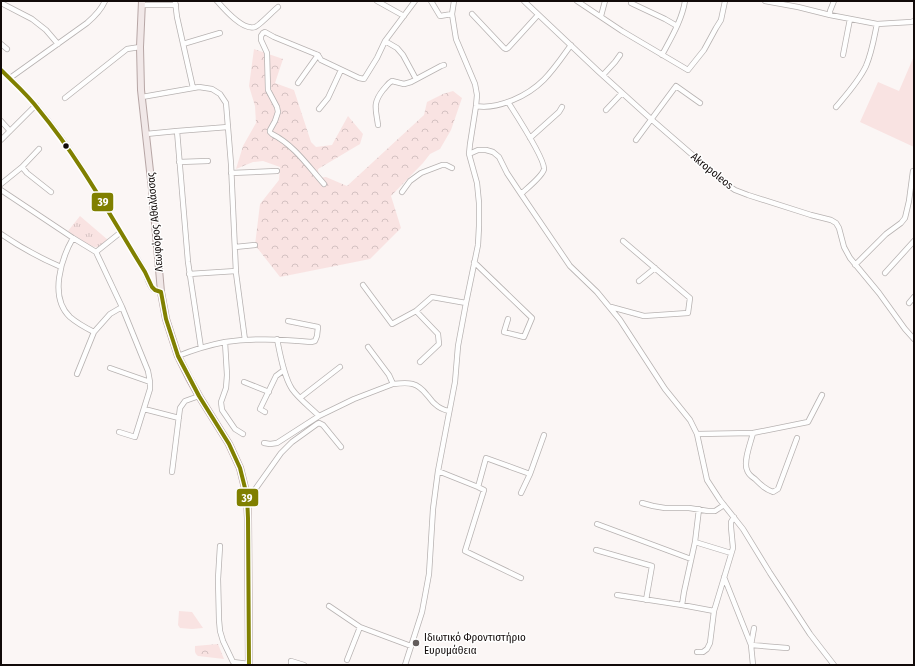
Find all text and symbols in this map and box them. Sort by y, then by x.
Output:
unlabelled marker [61,141,71,151]
street label: Akropoleos [688,150,736,192]
street label: Λεωφόρος Αθαλάσσας [144,171,166,272]
line badge: 39 [91,192,114,212]
text: 39 [97,196,109,209]
line badge: 39 [236,488,259,507]
text: 39 [241,492,253,505]
place label: Ιδιωτικό Φροντιστήριο Ευρυμάθεια [424,631,526,657]
marker: Ιδιωτικό Φροντιστήριο Ευρυμάθεια [411,638,421,648]

